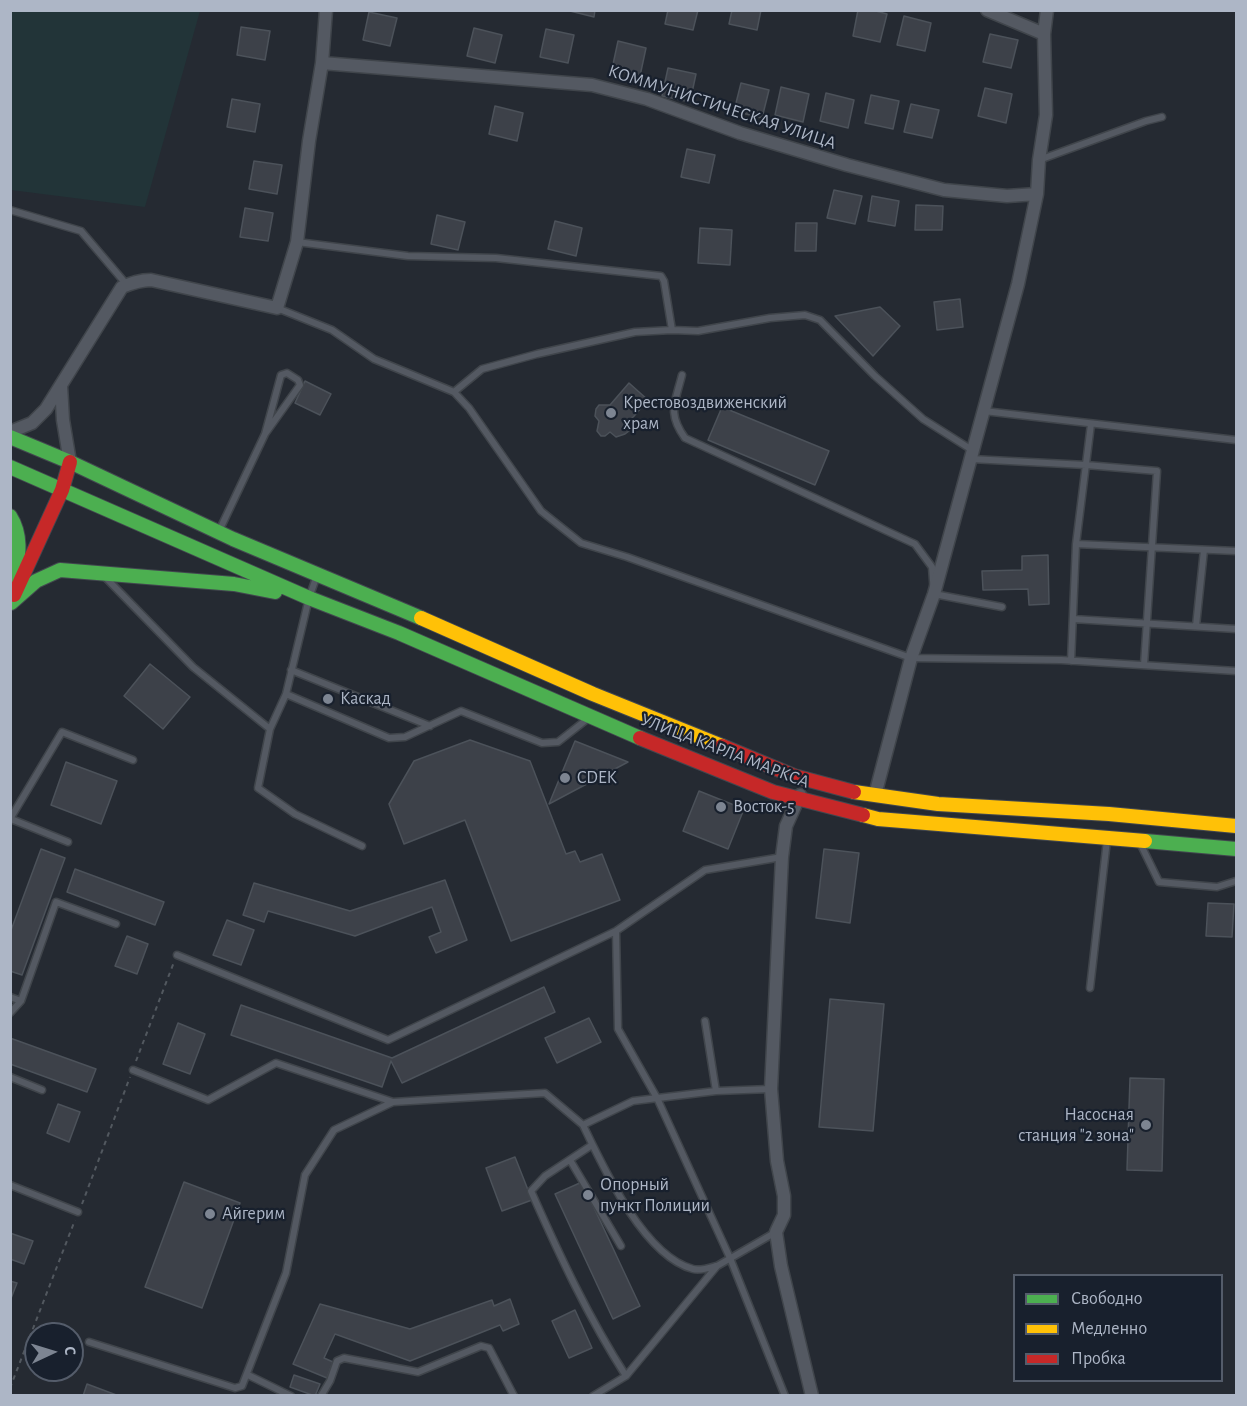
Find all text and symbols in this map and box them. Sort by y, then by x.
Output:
street label: КОММУНИСТИЧЕСКАЯ УЛИЦА [605,60,839,154]
place label: Крестовоздвиженский храм [623,392,787,434]
marker: Крестовоздвиженский храм [604,406,618,420]
place label: Каскад [340,688,391,710]
marker: Каскад [321,692,335,706]
street label: УЛИЦА КАРЛА МАРКСА [638,709,812,793]
place label: CDEK [577,767,617,789]
marker: CDEK [558,771,572,785]
place label: Восток-5 [733,796,795,818]
marker: Восток-5 [714,800,728,814]
place label: Насосная станция "2 зона" [1018,1104,1134,1146]
marker: Насосная станция "2 зона" [1139,1118,1153,1132]
place label: Опорный пункт Полиции [600,1174,710,1216]
marker: Опорный пункт Полиции [581,1188,595,1202]
place label: Айгерим [222,1203,285,1225]
marker: Айгерим [203,1207,217,1221]
legend [1013,1274,1223,1382]
text: Свободно [1071,1290,1143,1308]
text: Медленно [1071,1320,1147,1338]
north arrow [24,1322,84,1382]
text: С [62,1346,78,1356]
text: Пробка [1071,1350,1126,1368]

